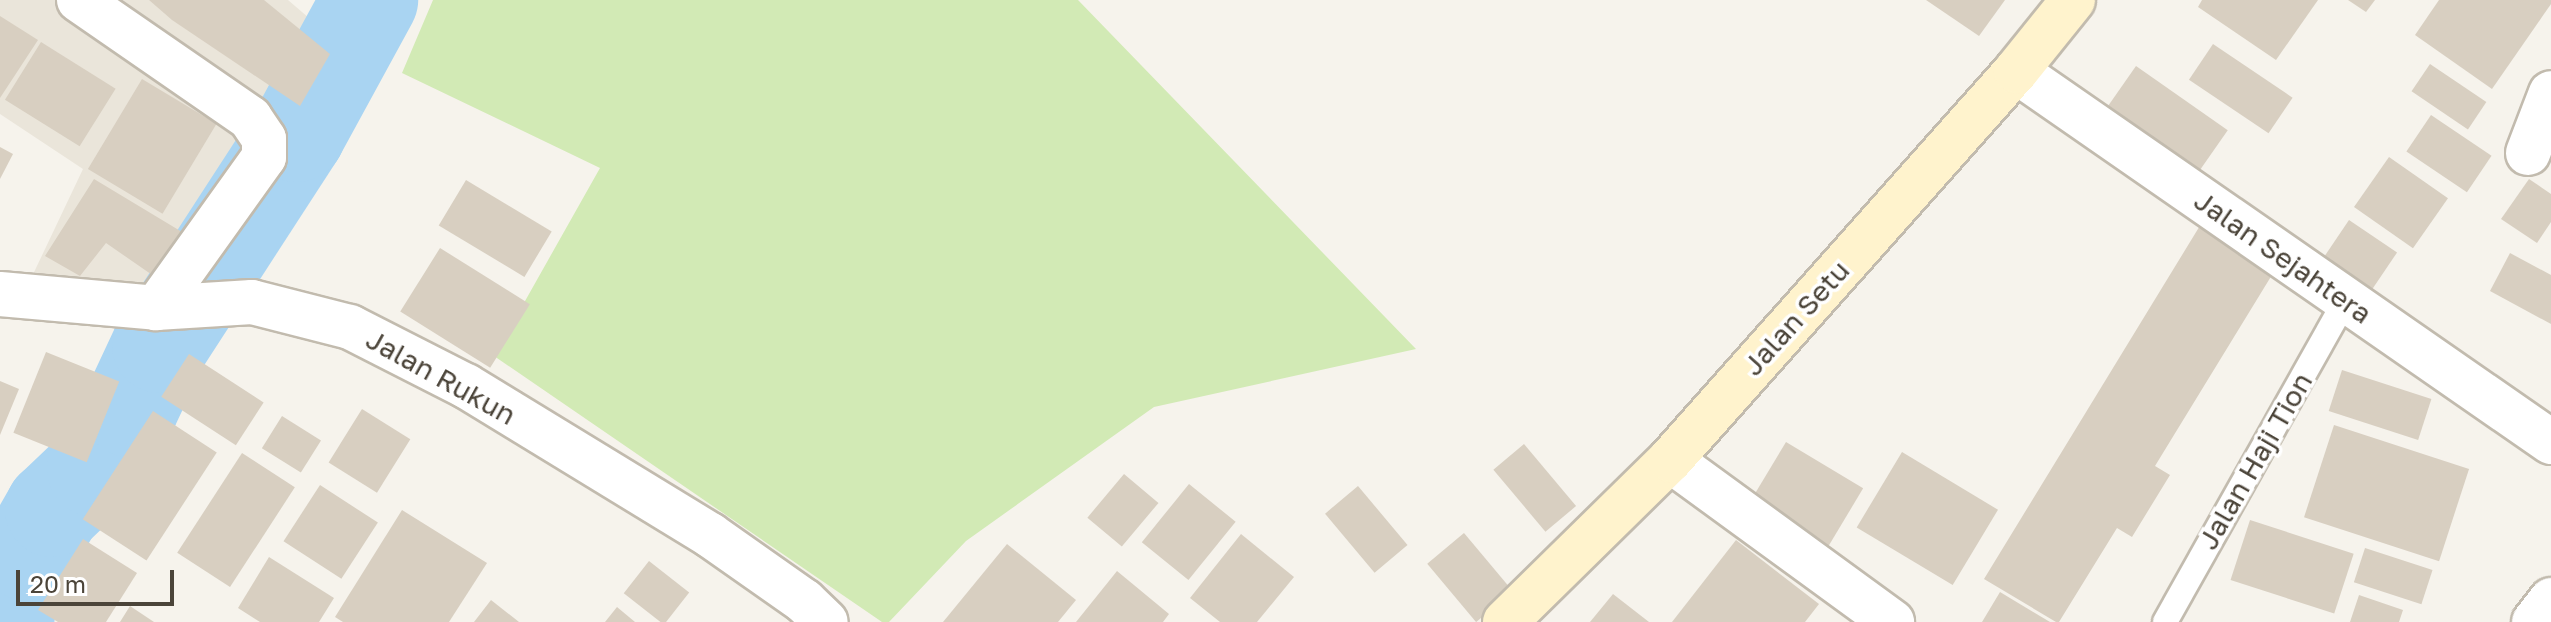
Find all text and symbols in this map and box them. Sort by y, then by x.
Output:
street label: Jalan Sejahtera [2188,183,2378,331]
street label: Jalan Setu [1736,254,1856,382]
street label: Jalan Rukun [360,322,522,432]
street label: Jalan Haji Tion [2191,367,2319,555]
scale bar [20,554,178,604]
text: 20 m [30,569,86,598]

